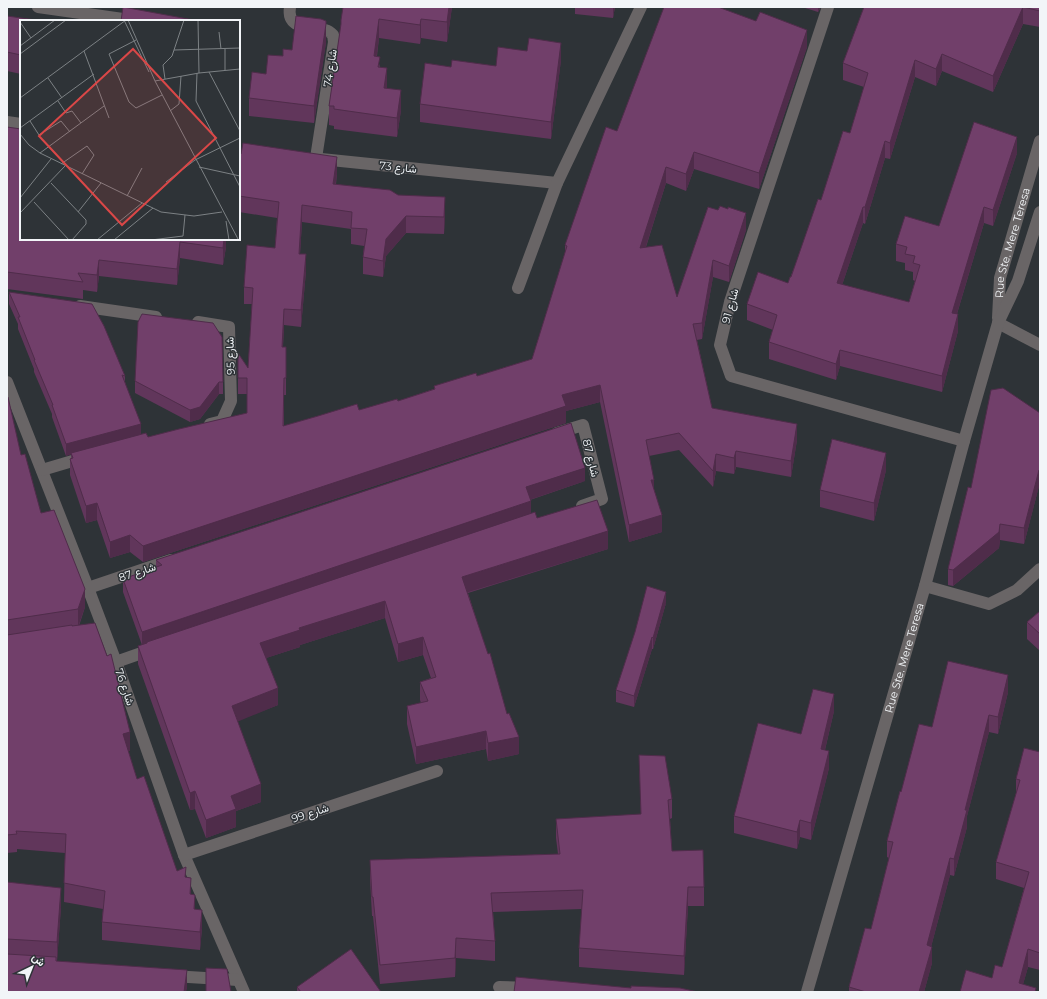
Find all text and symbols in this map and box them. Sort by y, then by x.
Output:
inset map [20,20,240,240]
street label: شارع 74 [320,48,341,88]
street label: شارع 73 [378,158,418,177]
street label: Rue Ste. Mere Teresa [992,186,1033,298]
street label: شارع 91 [718,287,743,325]
street label: شارع 95 [222,336,239,375]
street label: شارع 87 [579,438,603,479]
street label: شارع 87 [117,559,158,586]
street label: Rue Ste. Mere Teresa [881,601,927,715]
street label: شارع 76 [111,667,138,708]
street label: شارع 99 [290,800,331,827]
north arrow [12,947,52,987]
text: ش [29,950,48,969]

